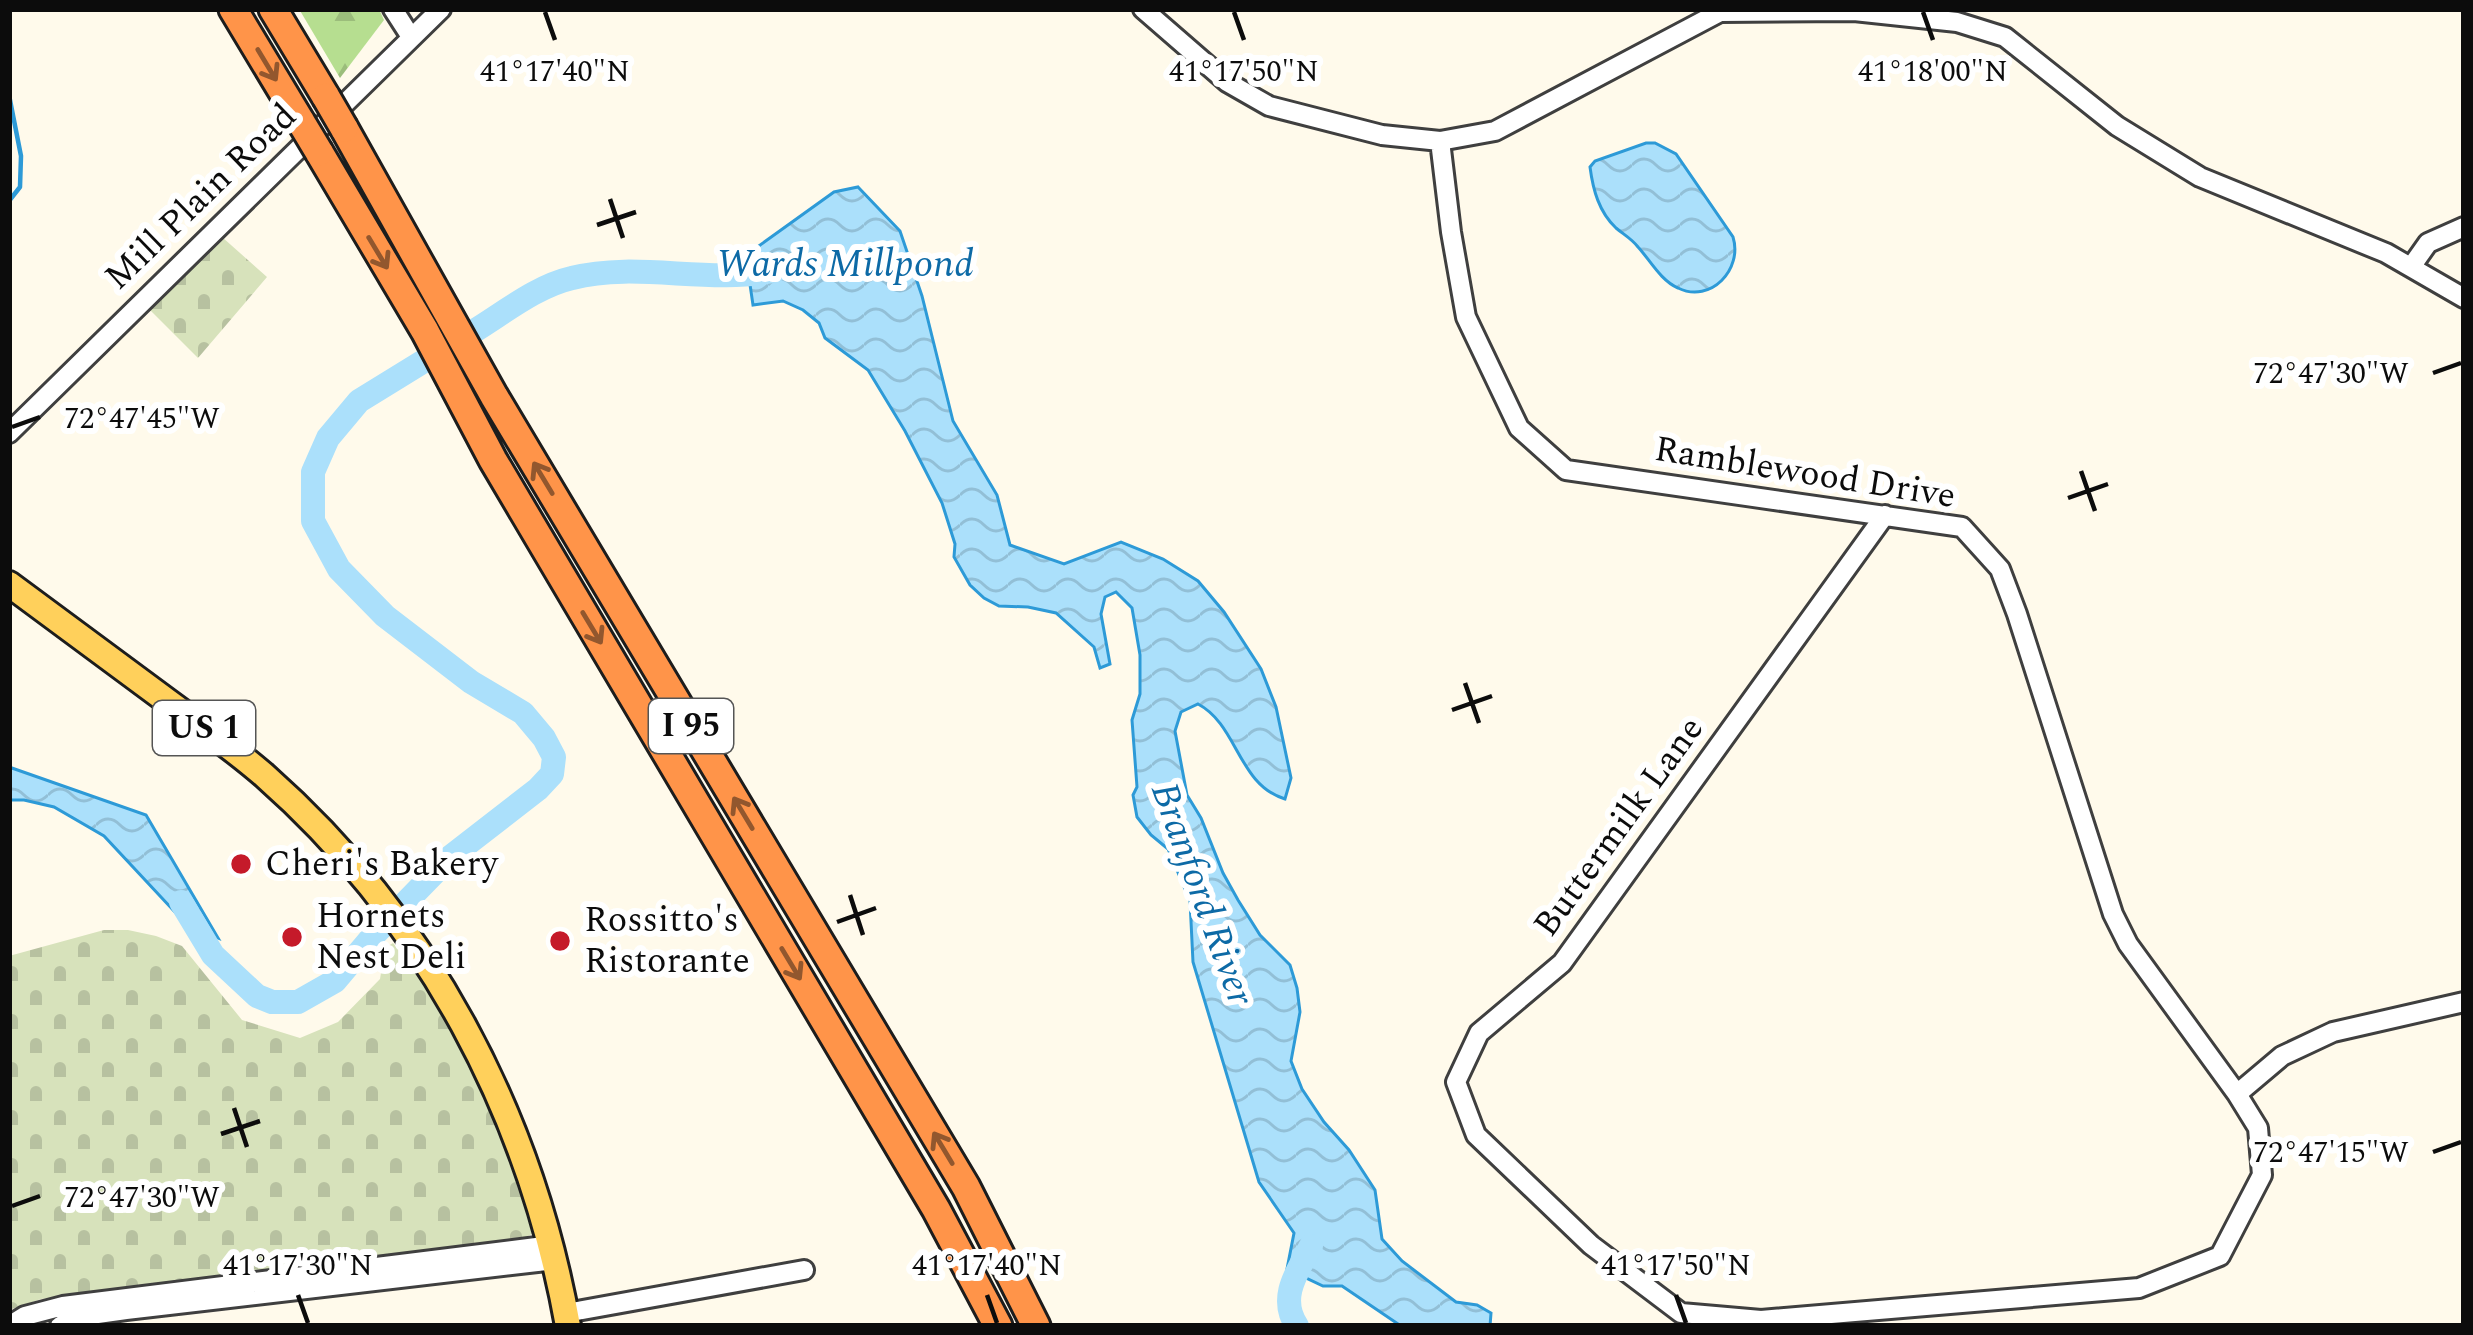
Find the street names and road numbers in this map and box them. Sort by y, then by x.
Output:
street label: Mill Plain Road [92,91,310,303]
street label: Ramblewood Drive [1650,422,1960,524]
road number: I 95 [649,699,733,753]
road number: US 1 [153,701,255,755]
street label: Buttermilk Lane [1520,705,1718,949]

